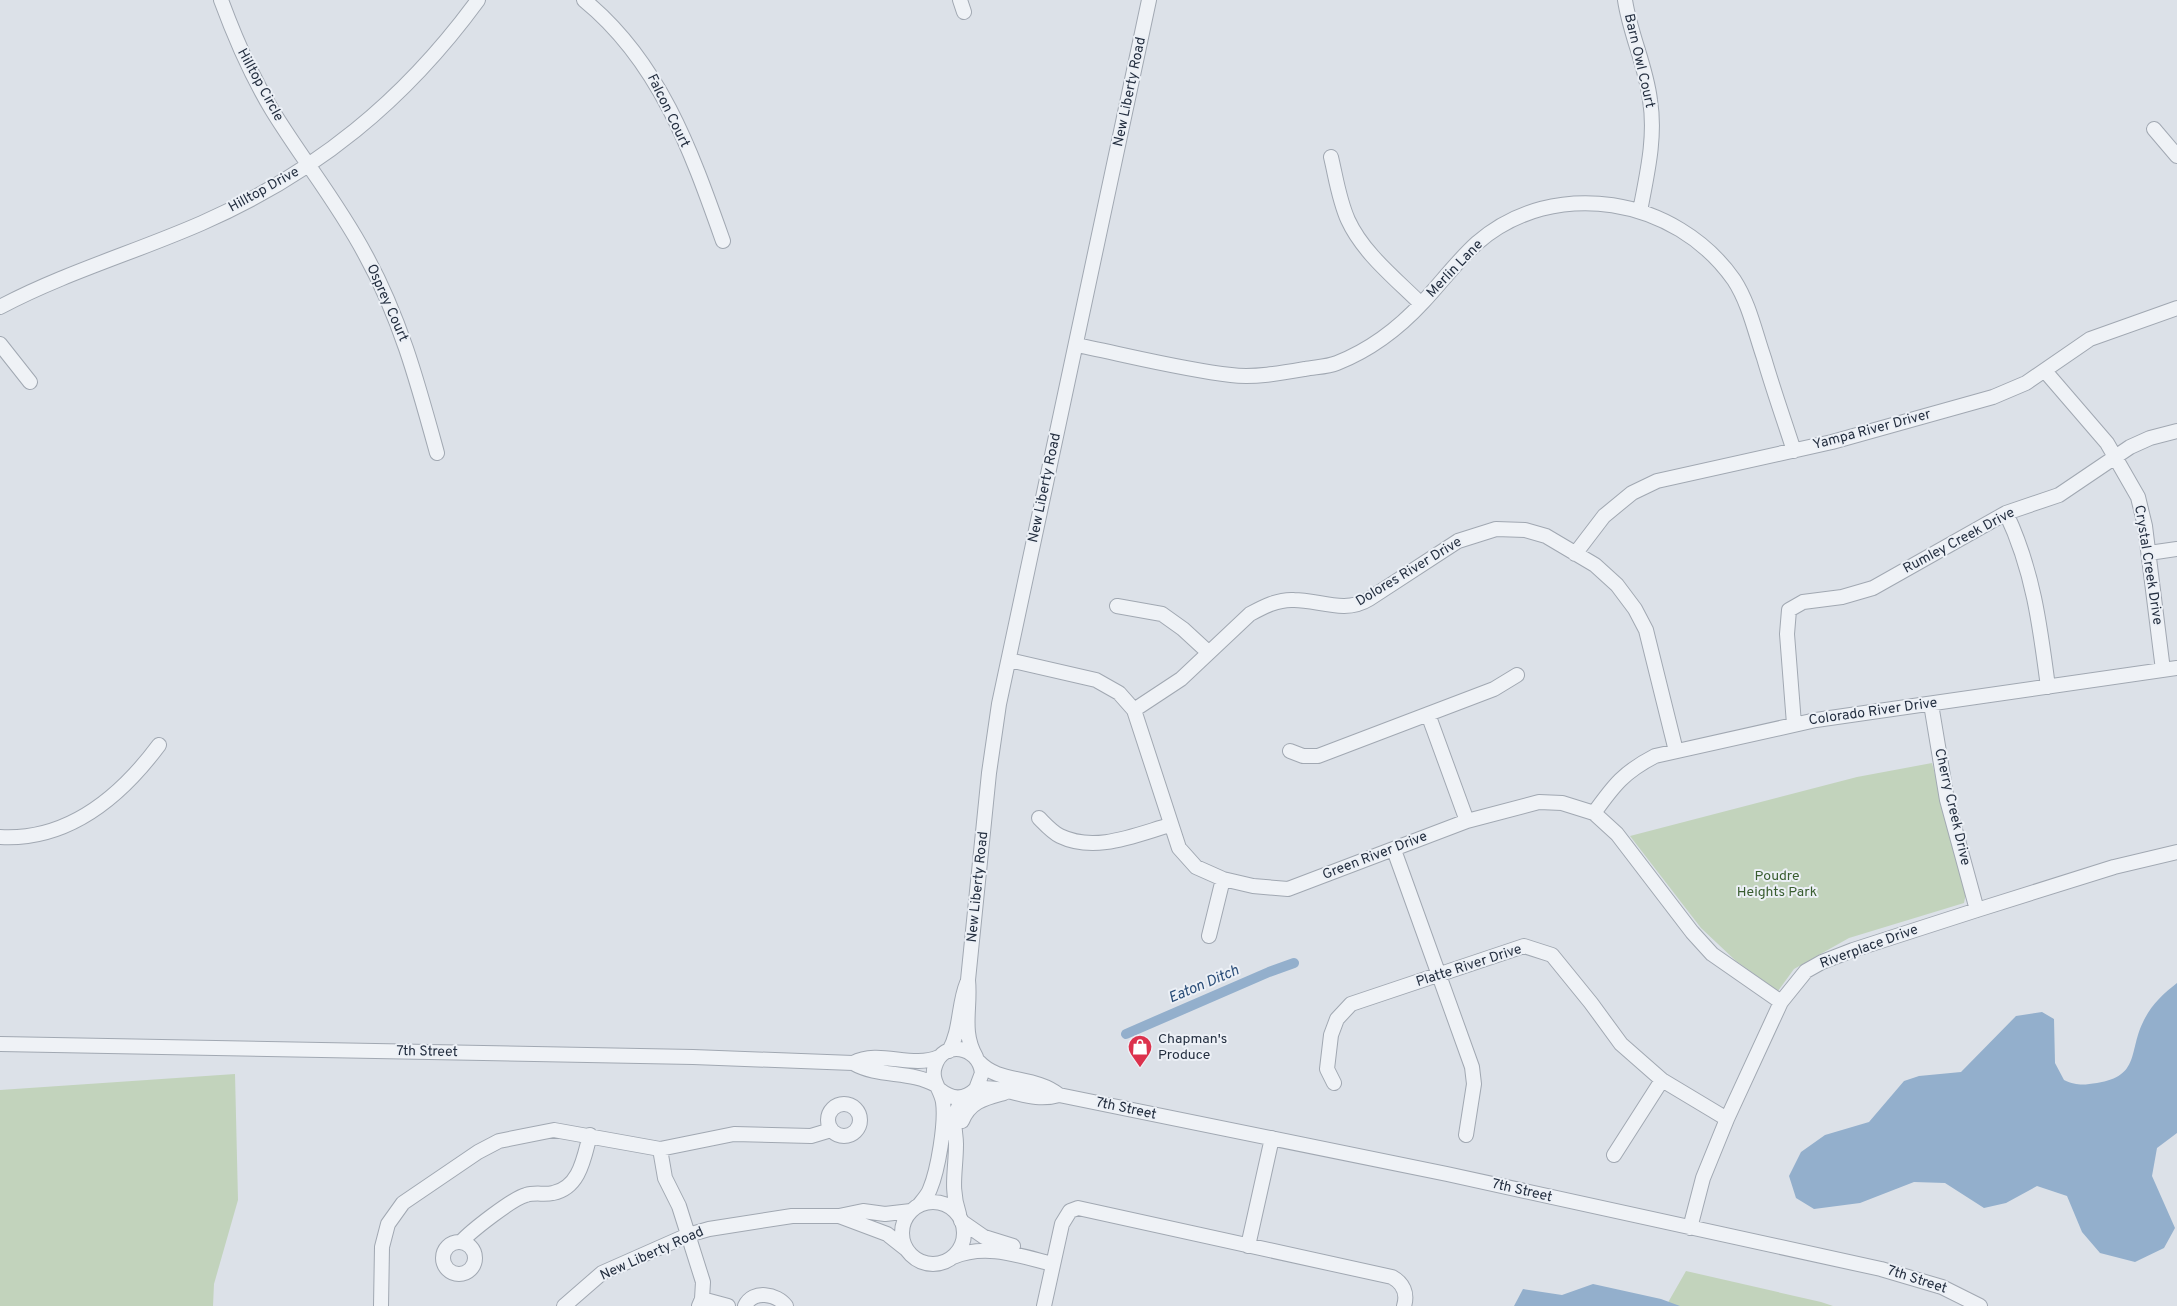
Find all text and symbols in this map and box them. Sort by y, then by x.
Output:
street label: Barn Owl Court [1620,12,1658,110]
street label: New Liberty Road [1110,36,1150,148]
street label: Hilltop Circle [233,46,287,124]
street label: Falcon Court [643,71,693,151]
street label: Hilltop Drive [226,164,302,216]
street label: Merlin Lane [1423,237,1487,301]
street label: Osprey Court [362,262,412,344]
street label: Yampa River Driver [1811,406,1933,454]
street label: New Liberty Road [1025,432,1065,544]
street label: Rumley Creek Drive [1900,504,2018,578]
street label: Crystal Creek Drive [2130,504,2166,626]
street label: Dolores River Drive [1353,534,1465,610]
street label: Colorado River Drive [1808,695,1938,729]
street label: Cherry Creek Drive [1930,747,1974,867]
street label: Green River Drive [1320,828,1430,884]
street label: New Liberty Road [964,831,992,943]
park label: Poudre Heights Park [1737,868,1817,901]
street label: Riverplace Drive [1818,921,1920,973]
street label: Platte River Drive [1414,941,1524,991]
water label: Eaton Ditch [1166,962,1242,1008]
place label: Chapman's Produce [1158,1031,1227,1064]
shop icon: Chapman's Produce [1127,1034,1153,1068]
street label: 7th Street [396,1043,458,1061]
street label: 7th Street [1094,1094,1158,1124]
street label: 7th Street [1490,1176,1554,1206]
street label: New Liberty Road [598,1224,706,1284]
street label: 7th Street [1885,1262,1949,1298]

